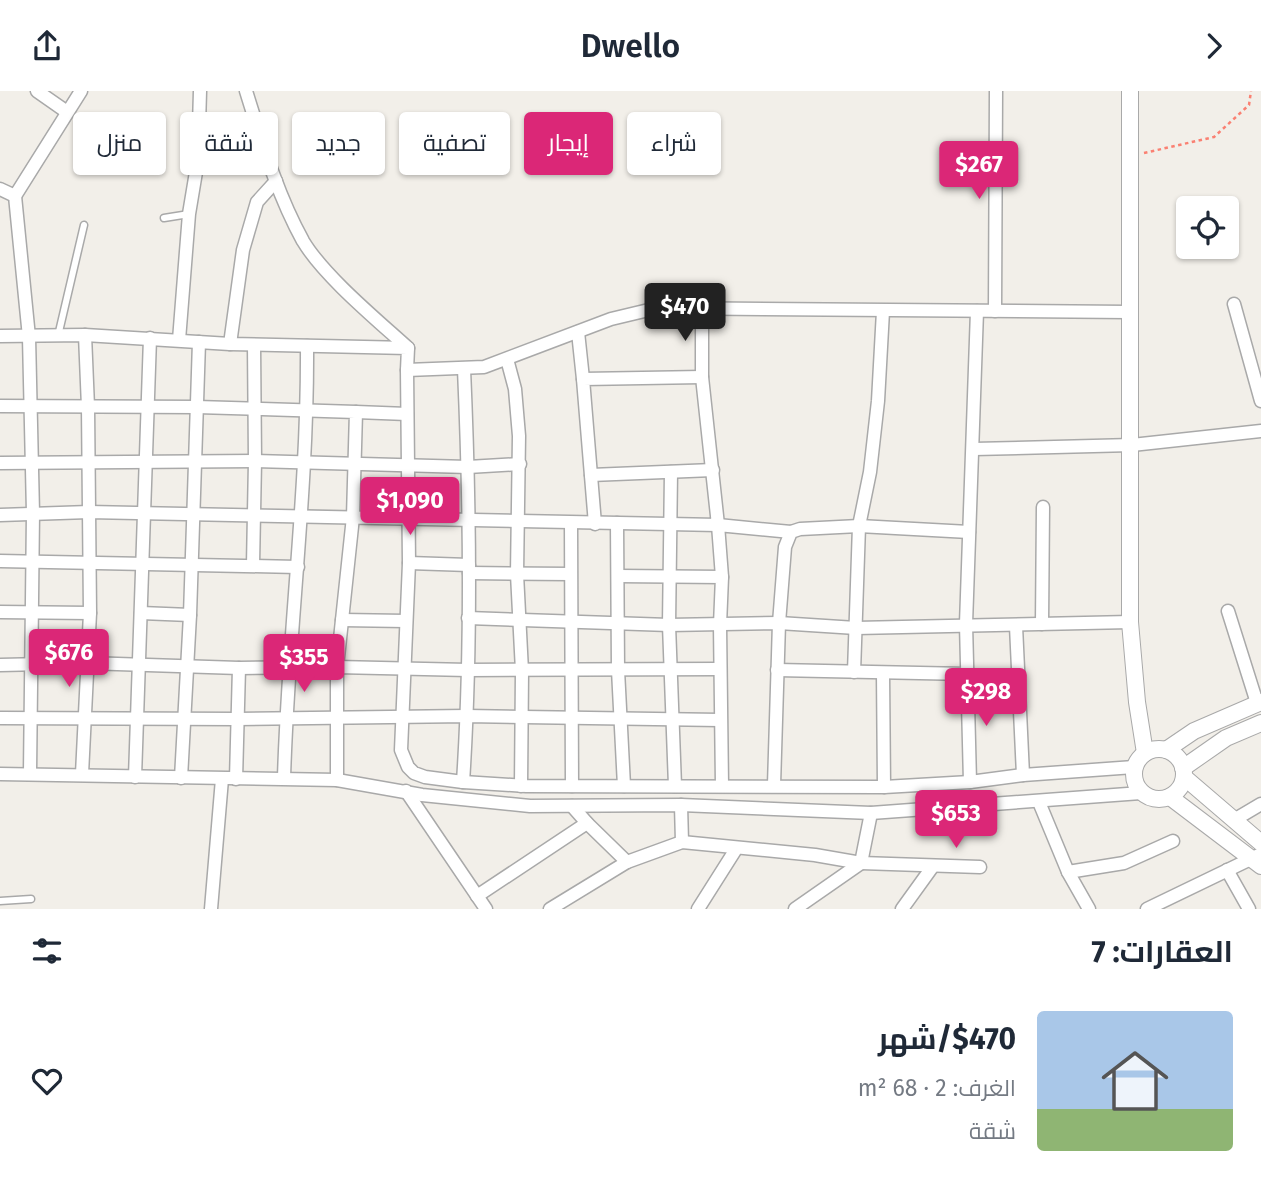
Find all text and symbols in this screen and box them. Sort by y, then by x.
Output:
icon: share [28,27,66,65]
text: Dwello [581,27,680,65]
icon: forward [1195,27,1233,65]
chip: منزل [73,112,166,175]
chip: شقة [180,112,278,175]
chip: جديد [292,112,385,175]
chip: تصفية [399,112,510,175]
chip: إيجار [524,112,613,175]
chip: شراء [627,112,721,175]
pin: $267 [938,141,1020,201]
text: $267 [955,150,1003,178]
map controls [1176,196,1239,259]
button: locate [1176,196,1239,259]
pin: $470 [644,283,726,343]
text: $470 [661,292,709,320]
pin: $1,090 [353,477,467,537]
text: $1,090 [376,486,444,514]
pin: $676 [28,629,110,689]
pin: $355 [263,635,345,694]
text: $676 [45,638,93,666]
text: $355 [279,643,329,671]
pin: $298 [945,669,1027,728]
text: $298 [961,677,1011,705]
pin: $653 [915,791,997,850]
text: $653 [931,799,981,827]
icon: filters [28,932,66,970]
text: العقارات: 7 [1091,934,1233,970]
text: $470/شهر [878,1021,1016,1057]
icon: home [1093,1039,1177,1123]
icon: heart [28,1062,66,1100]
text: الغرف: 2 · 68 m² [858,1074,1016,1102]
text: شقة [969,1117,1016,1145]

